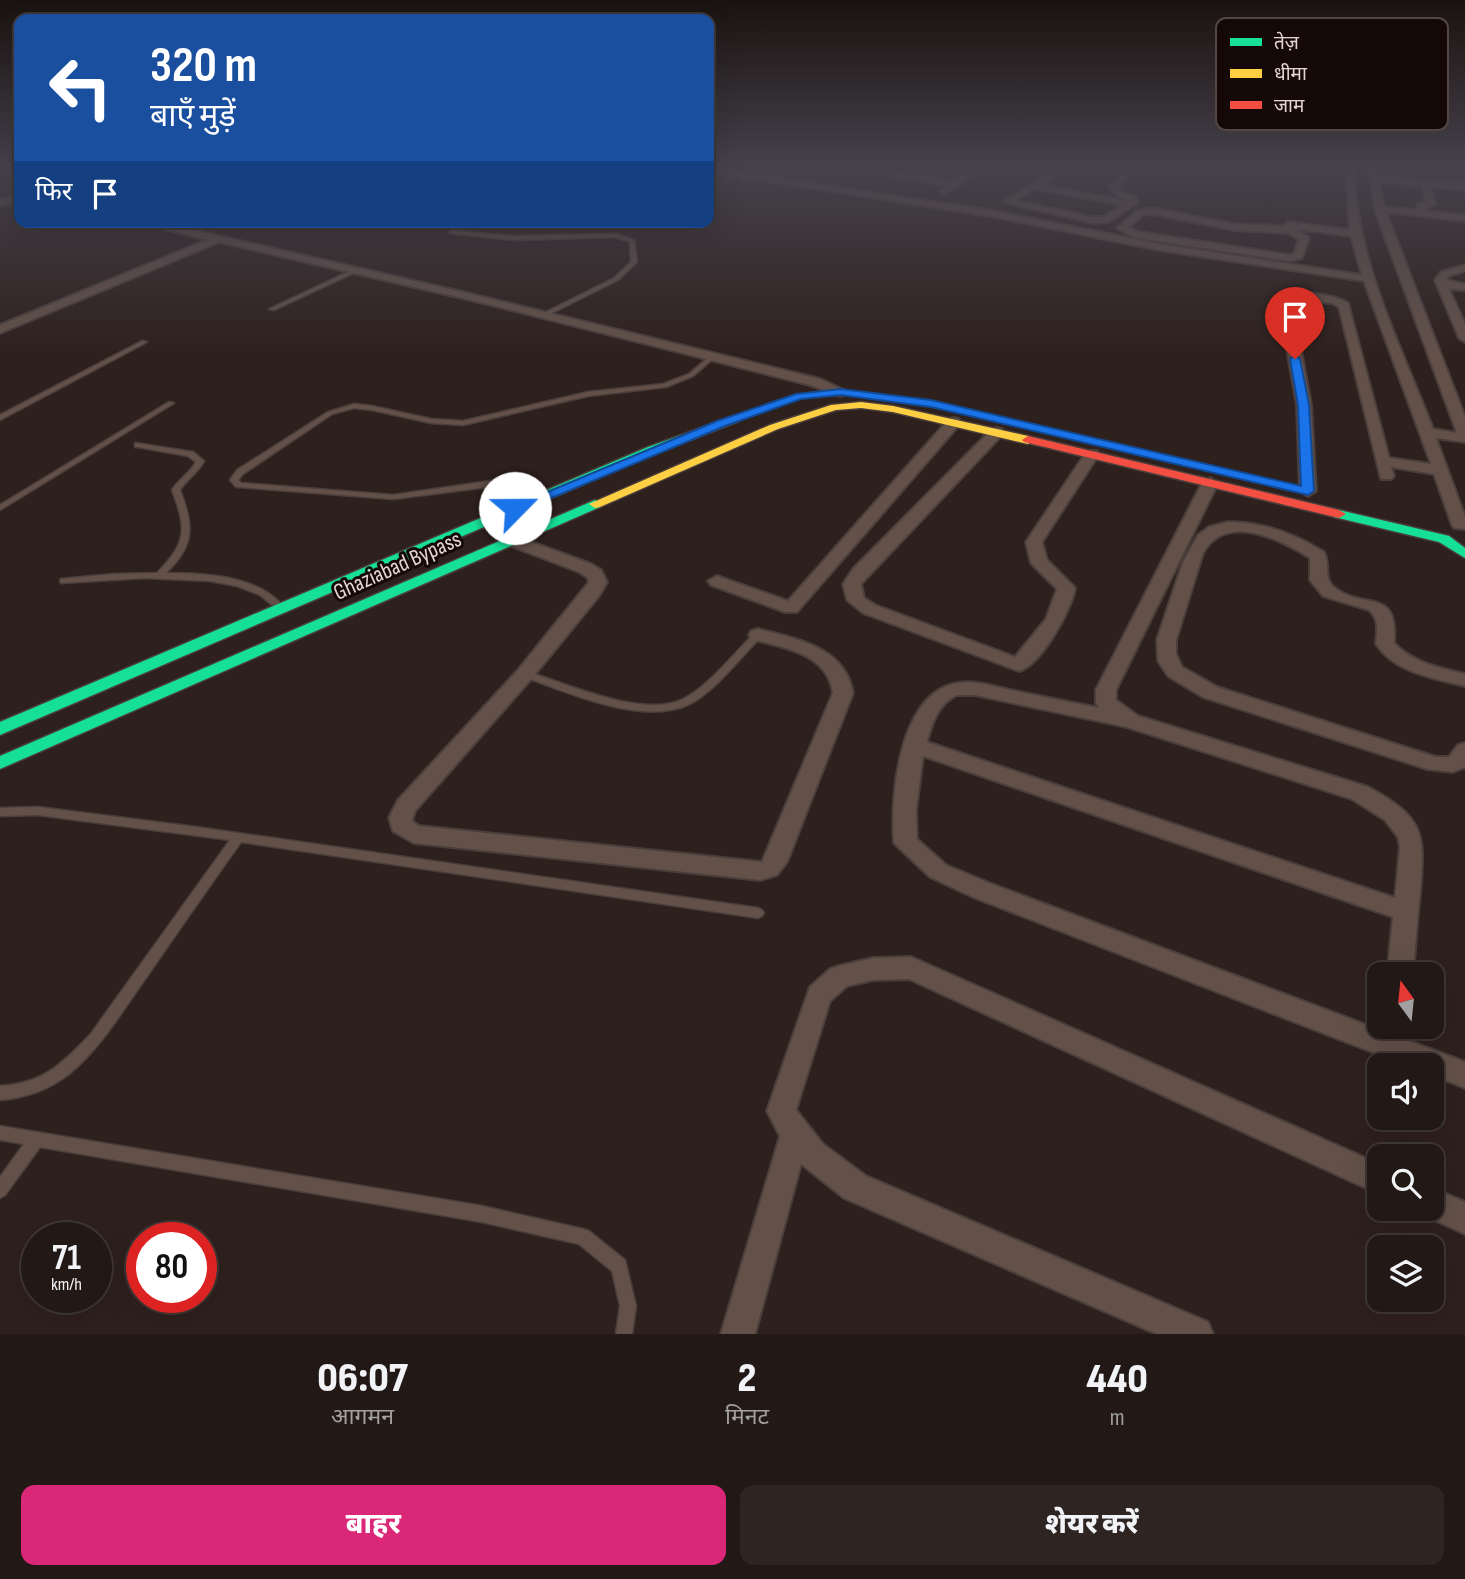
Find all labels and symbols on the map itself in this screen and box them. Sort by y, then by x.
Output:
legend [1216,18,1448,130]
text: तेज़ [1274,31,1300,55]
text: धीमा [1274,63,1308,86]
text: जाम [1274,95,1305,118]
pin [1265,287,1325,359]
position arrow [478,471,552,545]
street label: Ghaziabad Bypass [329,525,466,607]
north arrow [1367,962,1444,1040]
speed limit sign: 80 [126,1222,217,1313]

